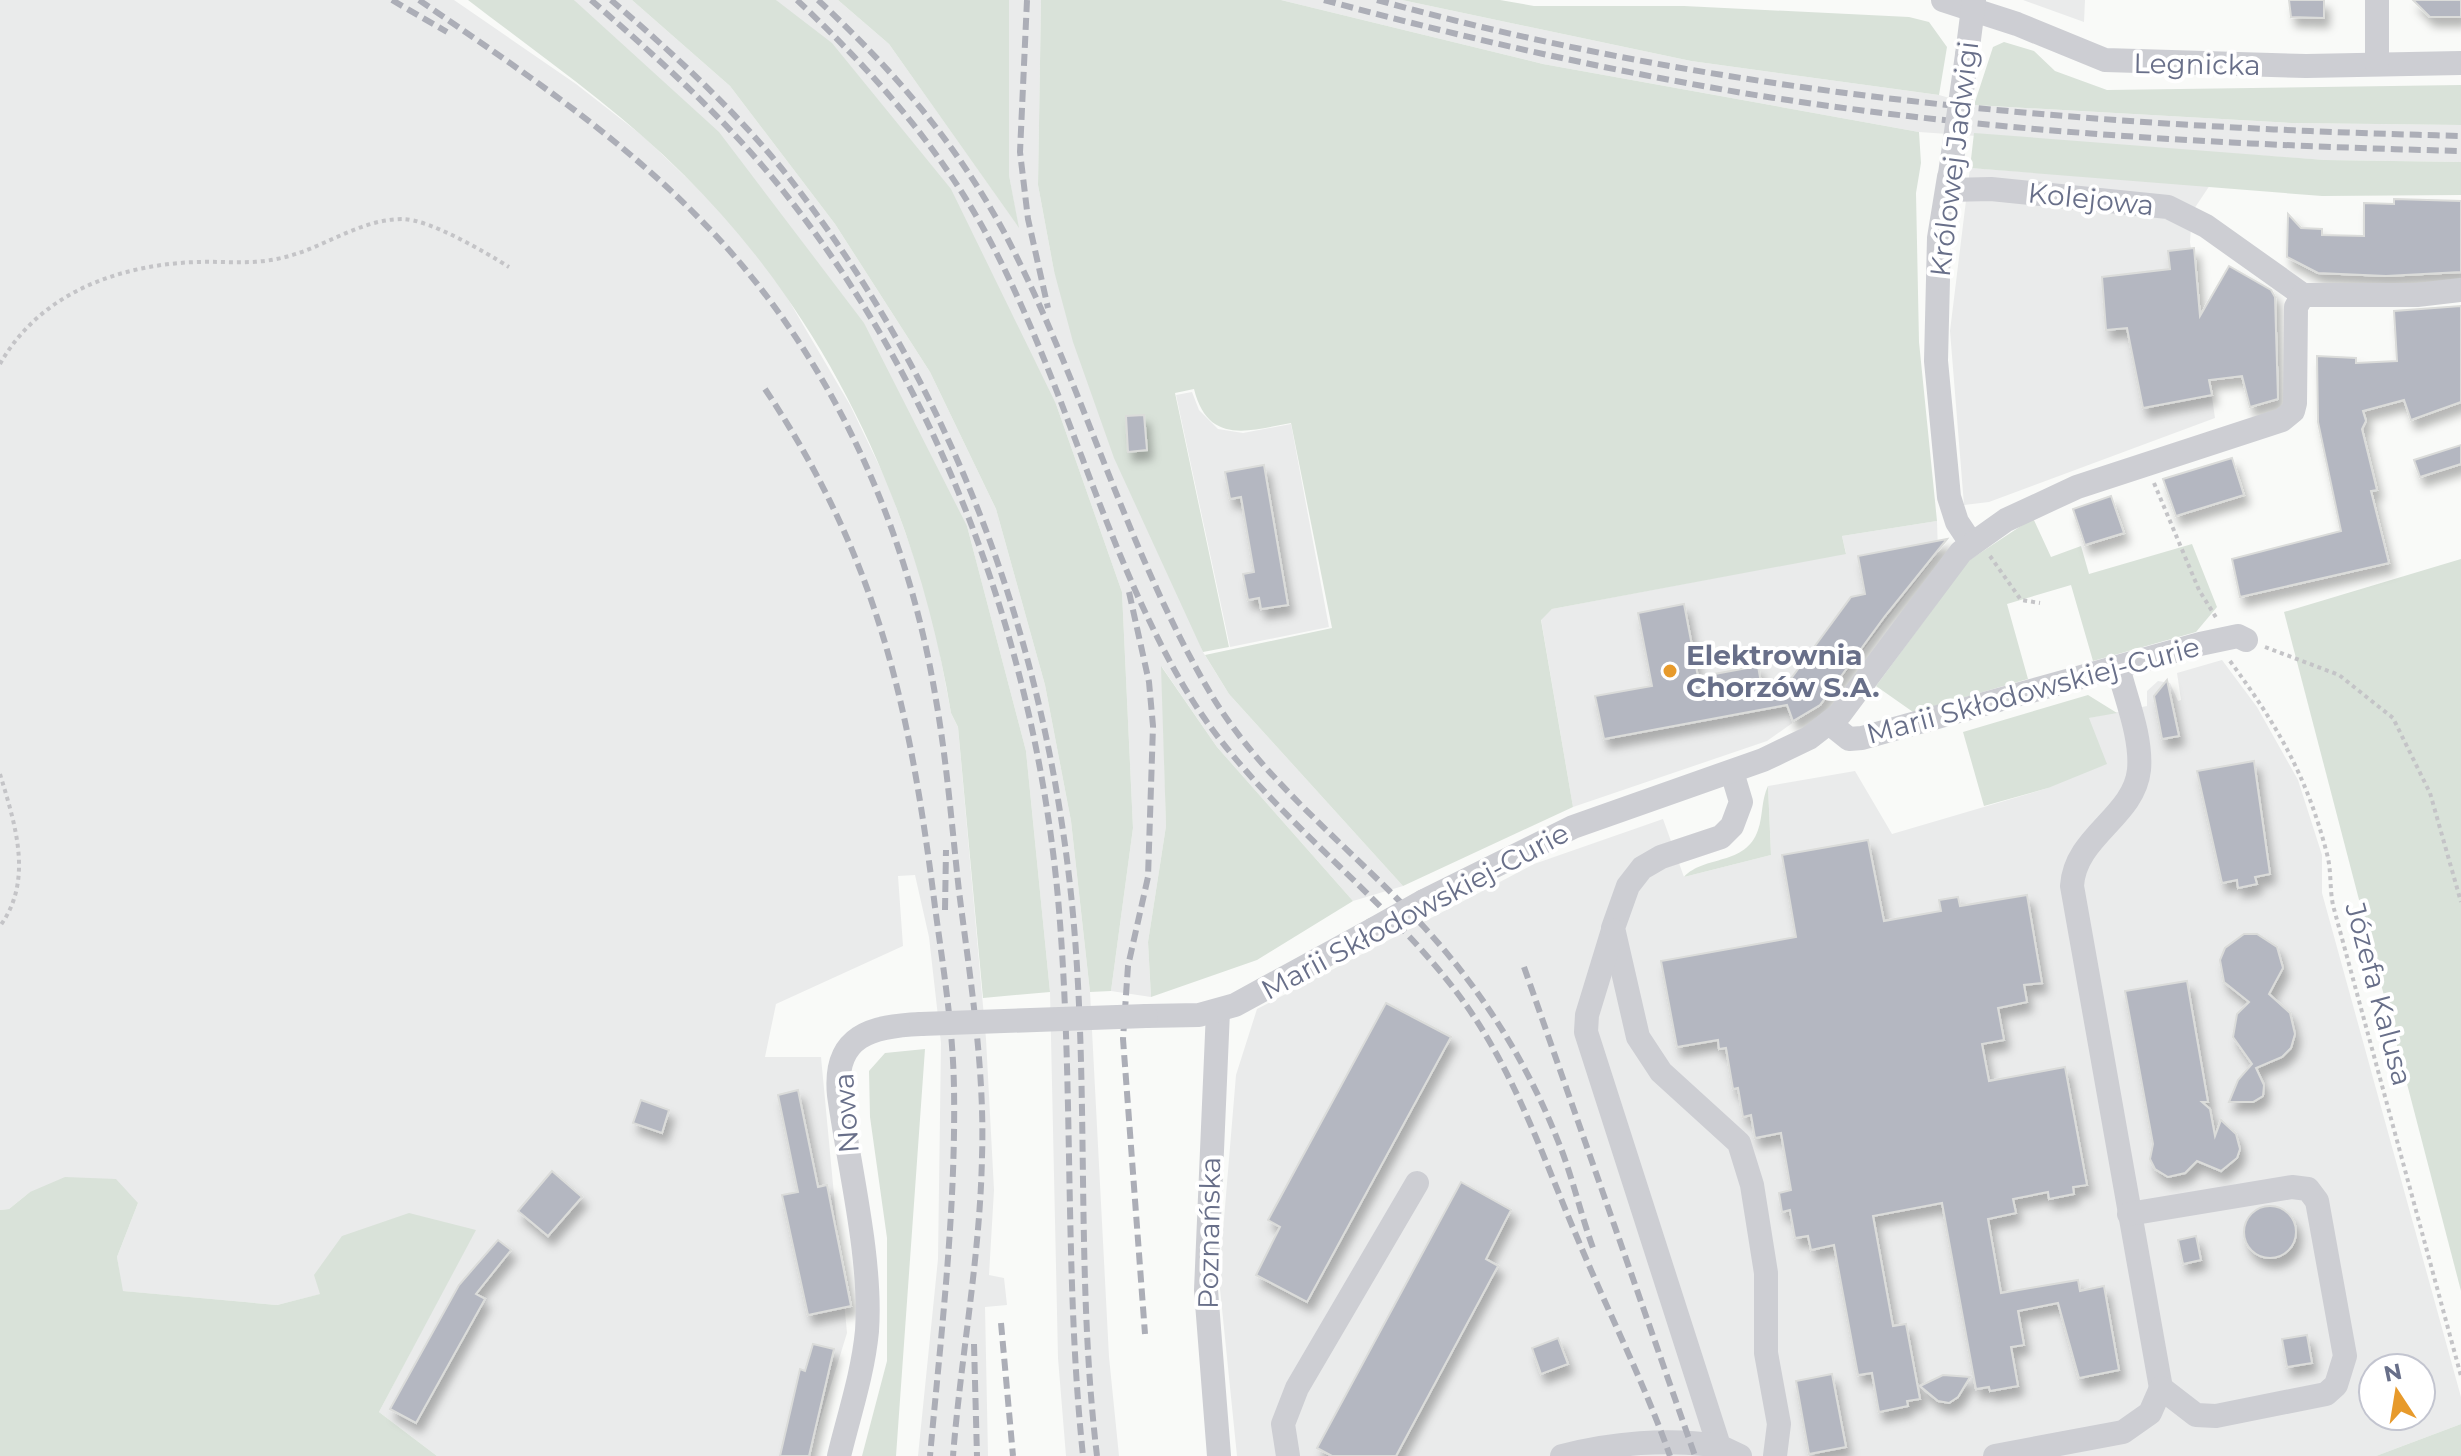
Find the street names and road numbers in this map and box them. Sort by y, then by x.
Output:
street label: Królowej Jadwigi [1923,39,1985,279]
street label: Legnicka [2133,46,2261,82]
street label: Kolejowa [2026,175,2156,223]
street label: Marii Skłodowskiej-Curie [1863,629,2203,751]
street label: Marii Skłodowskiej-Curie [1255,815,1575,1007]
street label: Józefa Kalusa [2338,898,2420,1089]
street label: Nowa [826,1072,866,1154]
street label: Poznańska [1191,1157,1227,1309]

